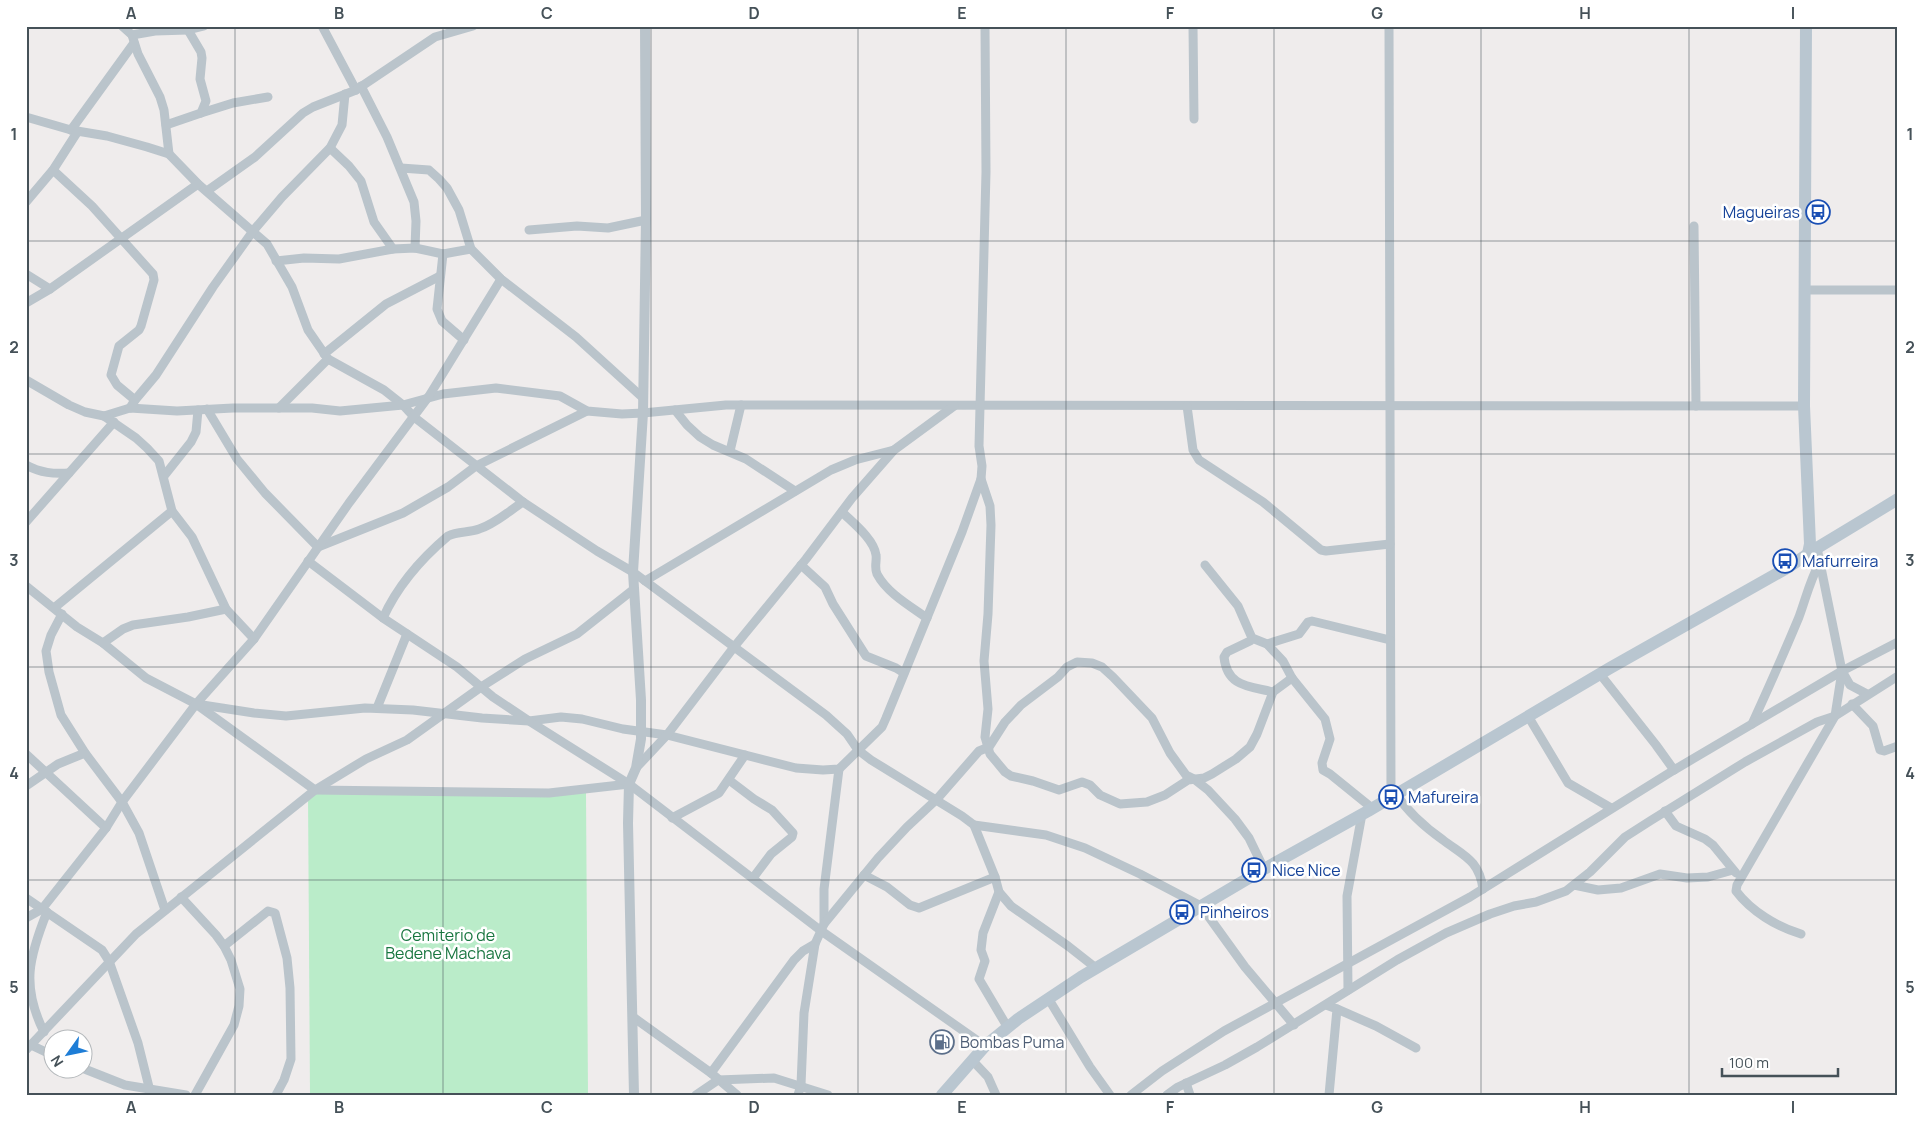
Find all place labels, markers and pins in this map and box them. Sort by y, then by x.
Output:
bus stop icon: Magueiras [1805,199,1831,225]
place label: Magueiras [1723,201,1800,223]
bus stop icon: Mafurreira [1772,548,1798,574]
place label: Mafurreira [1802,550,1878,572]
bus stop icon: Mafureira [1378,784,1404,810]
place label: Mafureira [1408,786,1479,808]
bus stop icon: Nice Nice [1241,857,1267,883]
place label: Nice Nice [1272,859,1341,881]
bus stop icon: Pinheiros [1169,899,1195,925]
place label: Pinheiros [1200,901,1269,923]
fuel station icon: Bombas Puma [929,1029,955,1055]
place label: Bombas Puma [960,1031,1064,1053]

